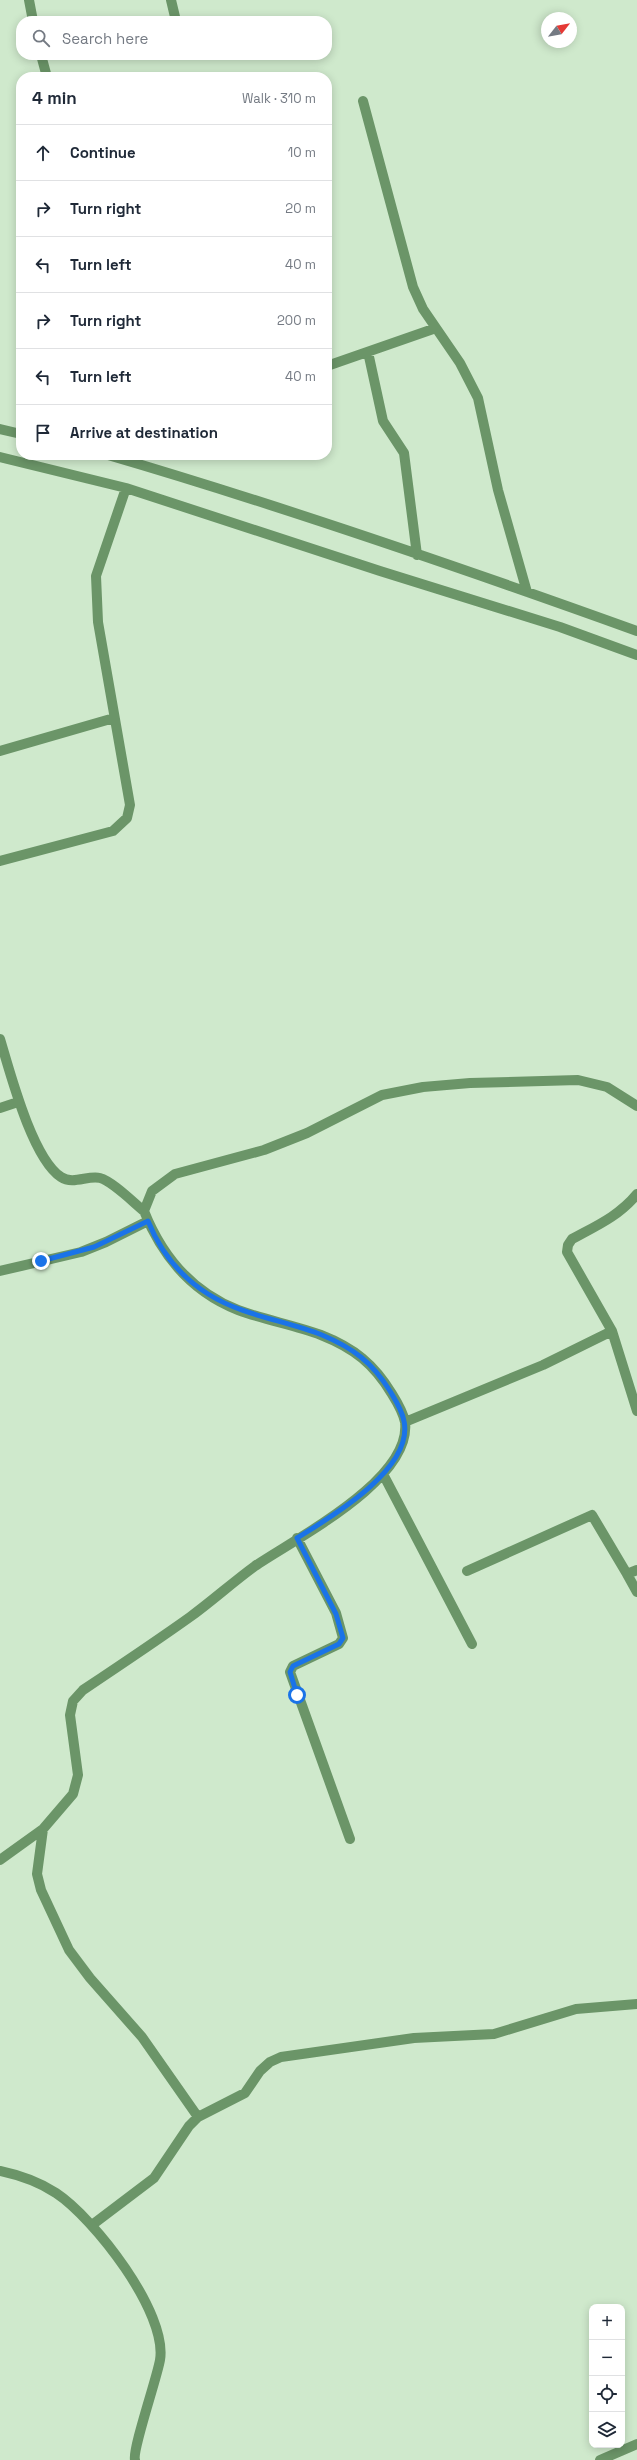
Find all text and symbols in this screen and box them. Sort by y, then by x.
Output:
north arrow [541,12,577,48]
search box [16,16,332,60]
icon: search [30,27,52,49]
text: Search here [62,29,148,48]
text: 4 min [32,87,77,109]
text: Walk · 310 m [242,90,316,107]
icon: ahead [32,142,54,164]
text: Continue [70,143,136,162]
text: 10 m [288,144,316,161]
icon: right [32,198,54,220]
text: Turn right [70,199,141,218]
text: 20 m [285,200,316,217]
icon: left [32,254,54,276]
text: Turn left [70,255,132,274]
text: 40 m [285,256,316,273]
icon: right [32,310,54,332]
text: Turn right [70,311,141,330]
text: 200 m [277,312,316,329]
icon: left [32,366,54,388]
text: Turn left [70,367,132,386]
text: 40 m [285,368,316,385]
icon: arrive [32,422,54,444]
text: Arrive at destination [70,423,218,442]
route end [32,1252,50,1270]
route start [288,1686,306,1704]
map controls [589,2304,625,2448]
button: + [589,2304,625,2340]
button: − [589,2340,625,2376]
button: locate [589,2376,625,2412]
button: layers [589,2412,625,2448]

